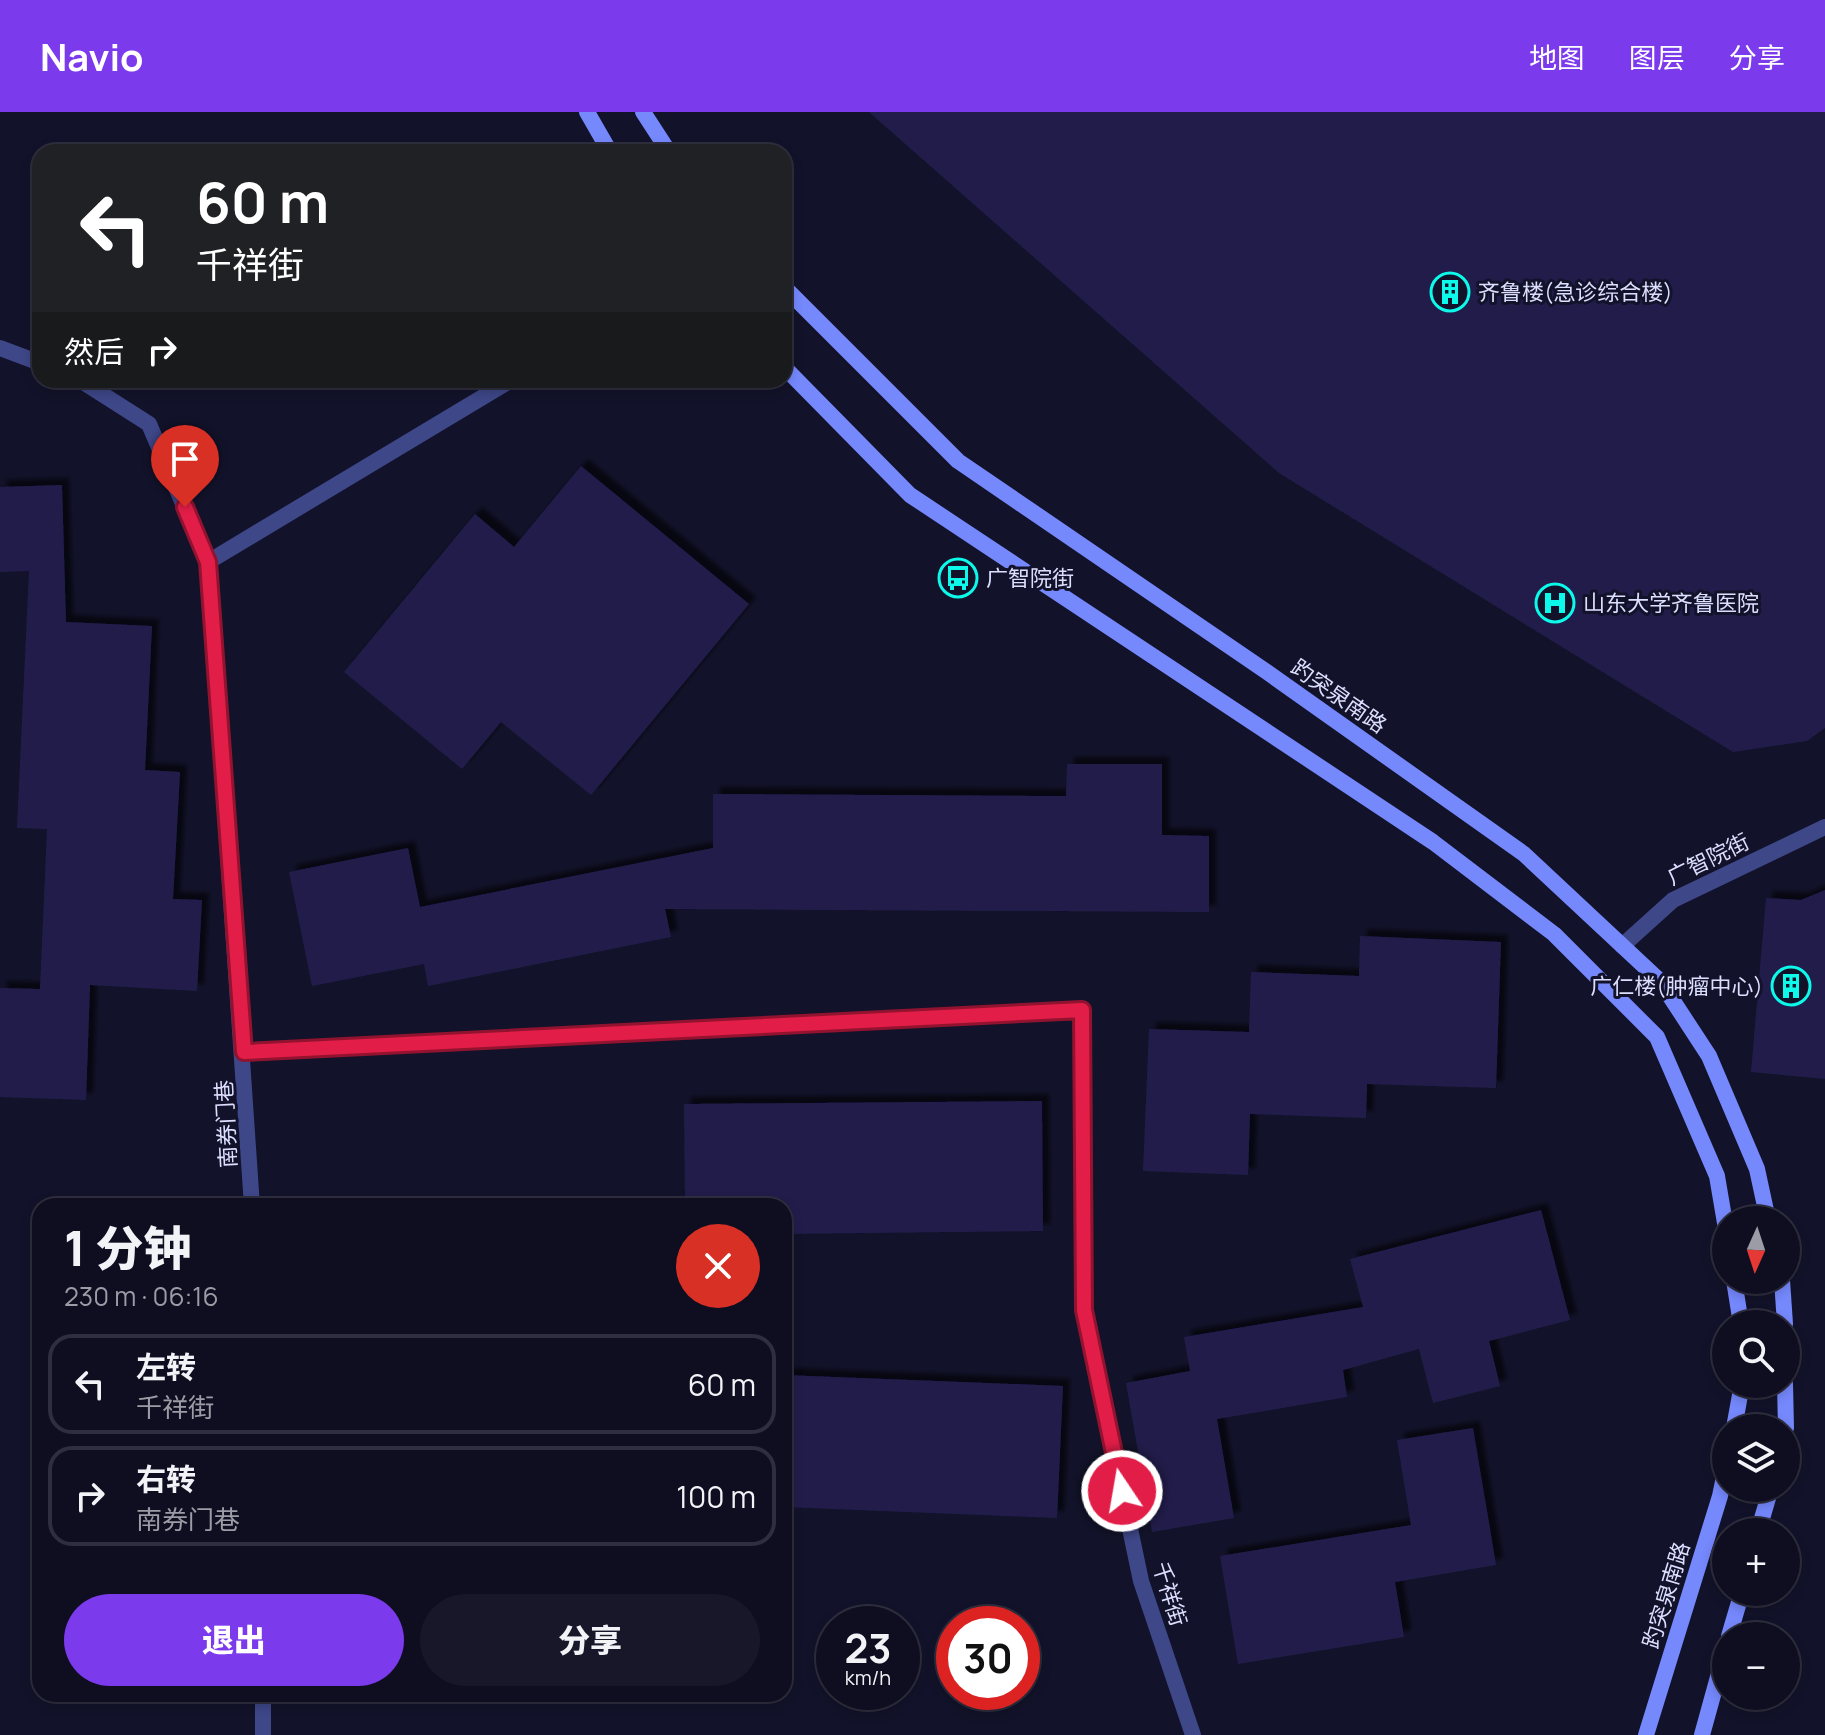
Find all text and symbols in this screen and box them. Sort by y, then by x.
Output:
text: Navio [40,30,144,82]
text: 地图 [1529,38,1585,76]
text: 图层 [1629,38,1685,76]
text: 分享 [1729,38,1785,76]
text: 60 m [196,163,329,240]
icon: left [64,176,168,280]
text: 千祥街 [196,240,304,289]
building icon: 齐鲁楼(急诊综合楼) [1429,271,1471,313]
place label: 齐鲁楼(急诊综合楼) [1478,277,1673,307]
icon: right [140,328,184,372]
text: 然后 [64,331,124,372]
pin [151,425,219,507]
icon: arrive [163,437,207,481]
bus stop icon: 广智院街 [937,557,979,599]
place label: 广智院街 [986,563,1074,593]
hospital icon: 山东大学齐鲁医院 [1534,582,1576,624]
place label: 山东大学齐鲁医院 [1583,588,1759,618]
street label: 趵突泉南路 [1285,652,1393,740]
street label: 广智院街 [1662,826,1754,892]
building icon: 广仁楼(肿瘤中心) [1770,965,1812,1007]
place label: 广仁楼(肿瘤中心) [1590,971,1763,1001]
street label: 南券门巷 [209,1079,243,1169]
north arrow [1712,1206,1800,1294]
map controls [1712,1206,1800,1710]
text: 1 分钟 [64,1215,191,1280]
button: close [676,1224,760,1308]
text: 230 m · 06:16 [64,1278,219,1314]
button: search [1712,1310,1800,1398]
text: 左转 [136,1346,196,1387]
icon: left [68,1362,112,1406]
text: 60 m [688,1364,756,1405]
text: 千祥街 [136,1389,214,1425]
button: layers [1712,1414,1800,1502]
position arrow [1080,1449,1164,1533]
text: 右转 [136,1458,196,1499]
icon: right [68,1474,112,1518]
text: 100 m [676,1476,756,1517]
text: 南券门巷 [136,1501,240,1537]
button: + [1712,1518,1800,1606]
street label: 趵突泉南路 [1636,1538,1696,1652]
street label: 千祥街 [1146,1558,1194,1630]
button: 退出 [64,1594,404,1686]
button: 分享 [420,1594,760,1686]
speed limit sign: 30 [936,1606,1040,1710]
text: 23 [844,1620,892,1675]
button: − [1712,1622,1800,1710]
text: km/h [845,1664,891,1691]

